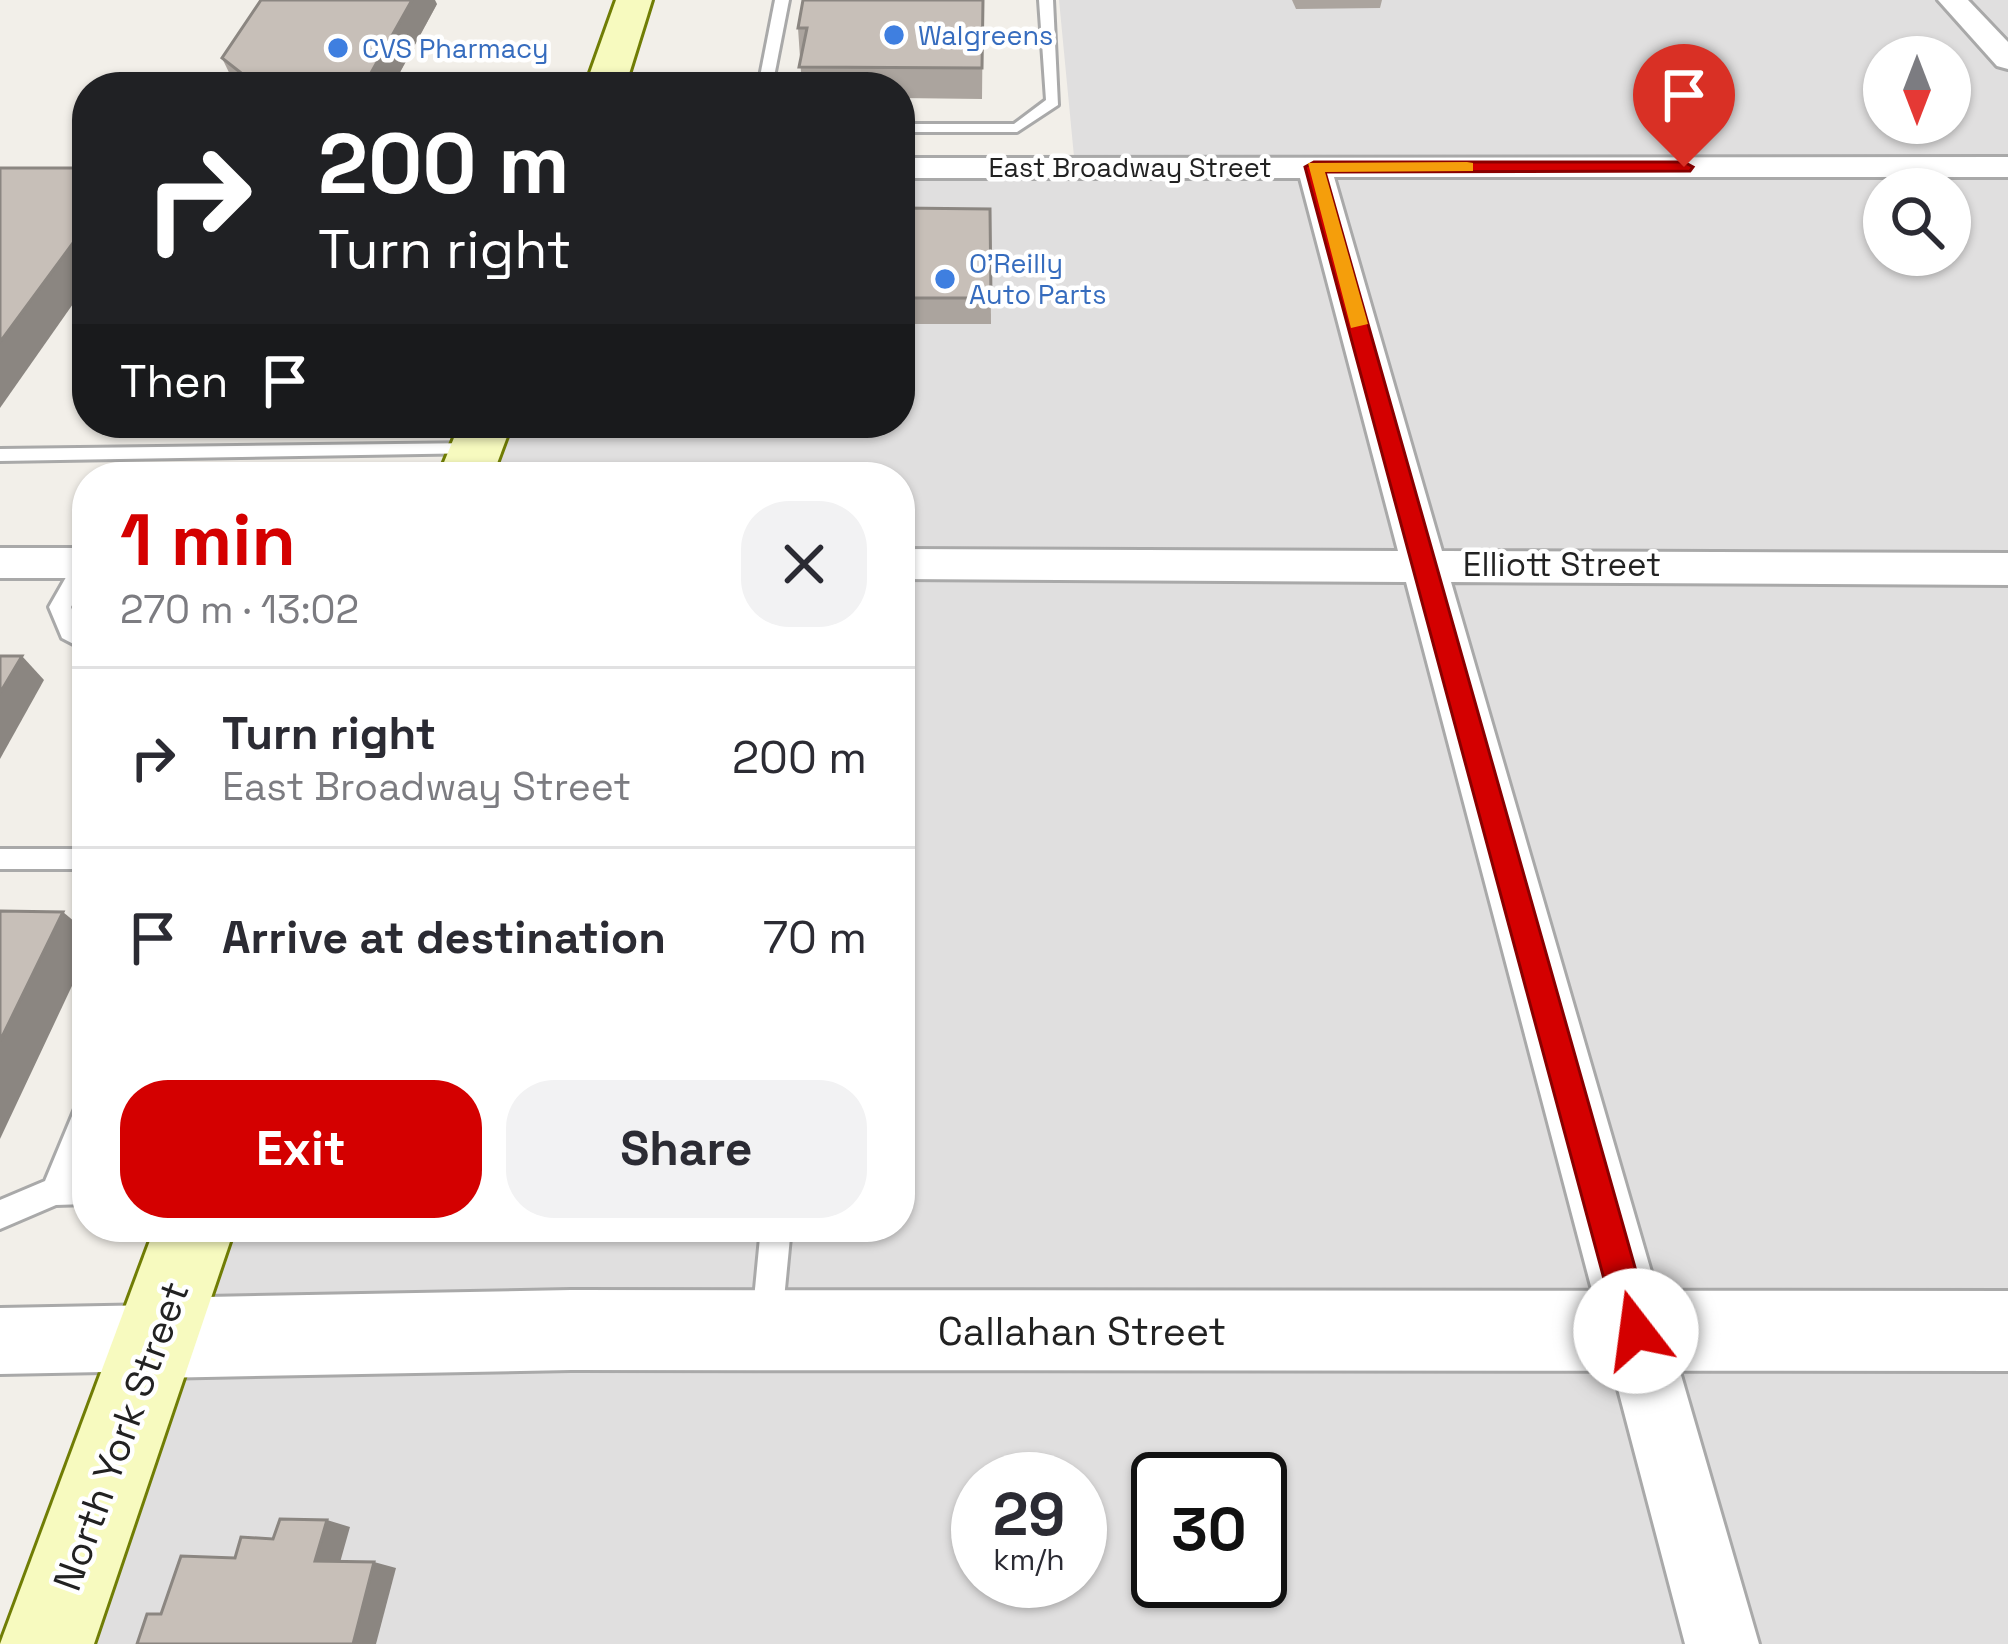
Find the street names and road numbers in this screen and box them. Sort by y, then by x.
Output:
street label: East Broadway Street [988,150,1272,185]
street label: Elliott Street [1463,544,1661,586]
street label: North York Street [42,1275,200,1597]
street label: Callahan Street [938,1307,1226,1356]

